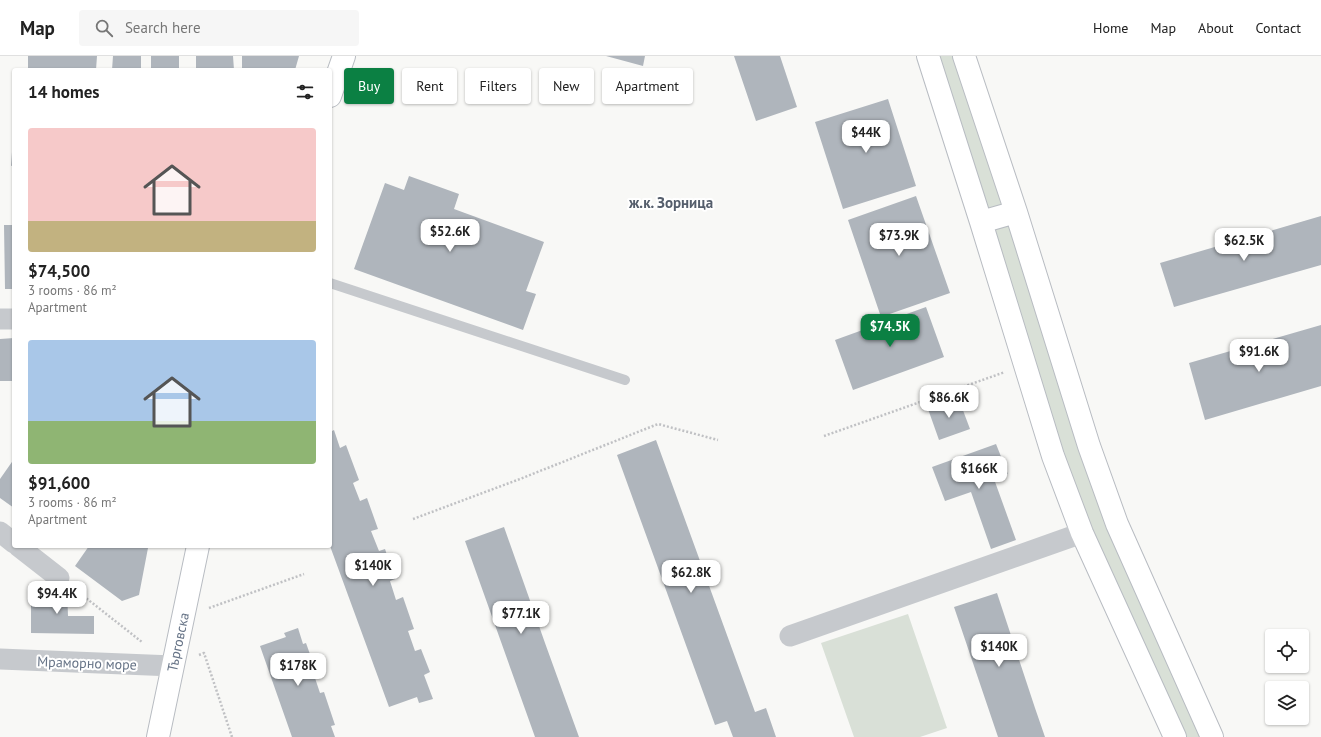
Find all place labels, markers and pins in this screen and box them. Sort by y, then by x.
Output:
pin: $44K [842,120,890,154]
pin: $52.6K [417,219,483,253]
pin: $73.9K [866,223,932,257]
pin: $62.5K [1211,228,1277,262]
pin: $74.5K [857,314,923,348]
pin: $91.6K [1226,339,1292,373]
pin: $86.6K [916,385,982,419]
pin: $166K [951,456,1007,490]
pin: $140K [345,553,401,587]
pin: $62.8K [658,560,724,594]
pin: $94.4K [24,581,90,615]
pin: $77.1K [488,601,554,635]
pin: $140K [971,634,1027,668]
pin: $178K [270,653,326,687]

